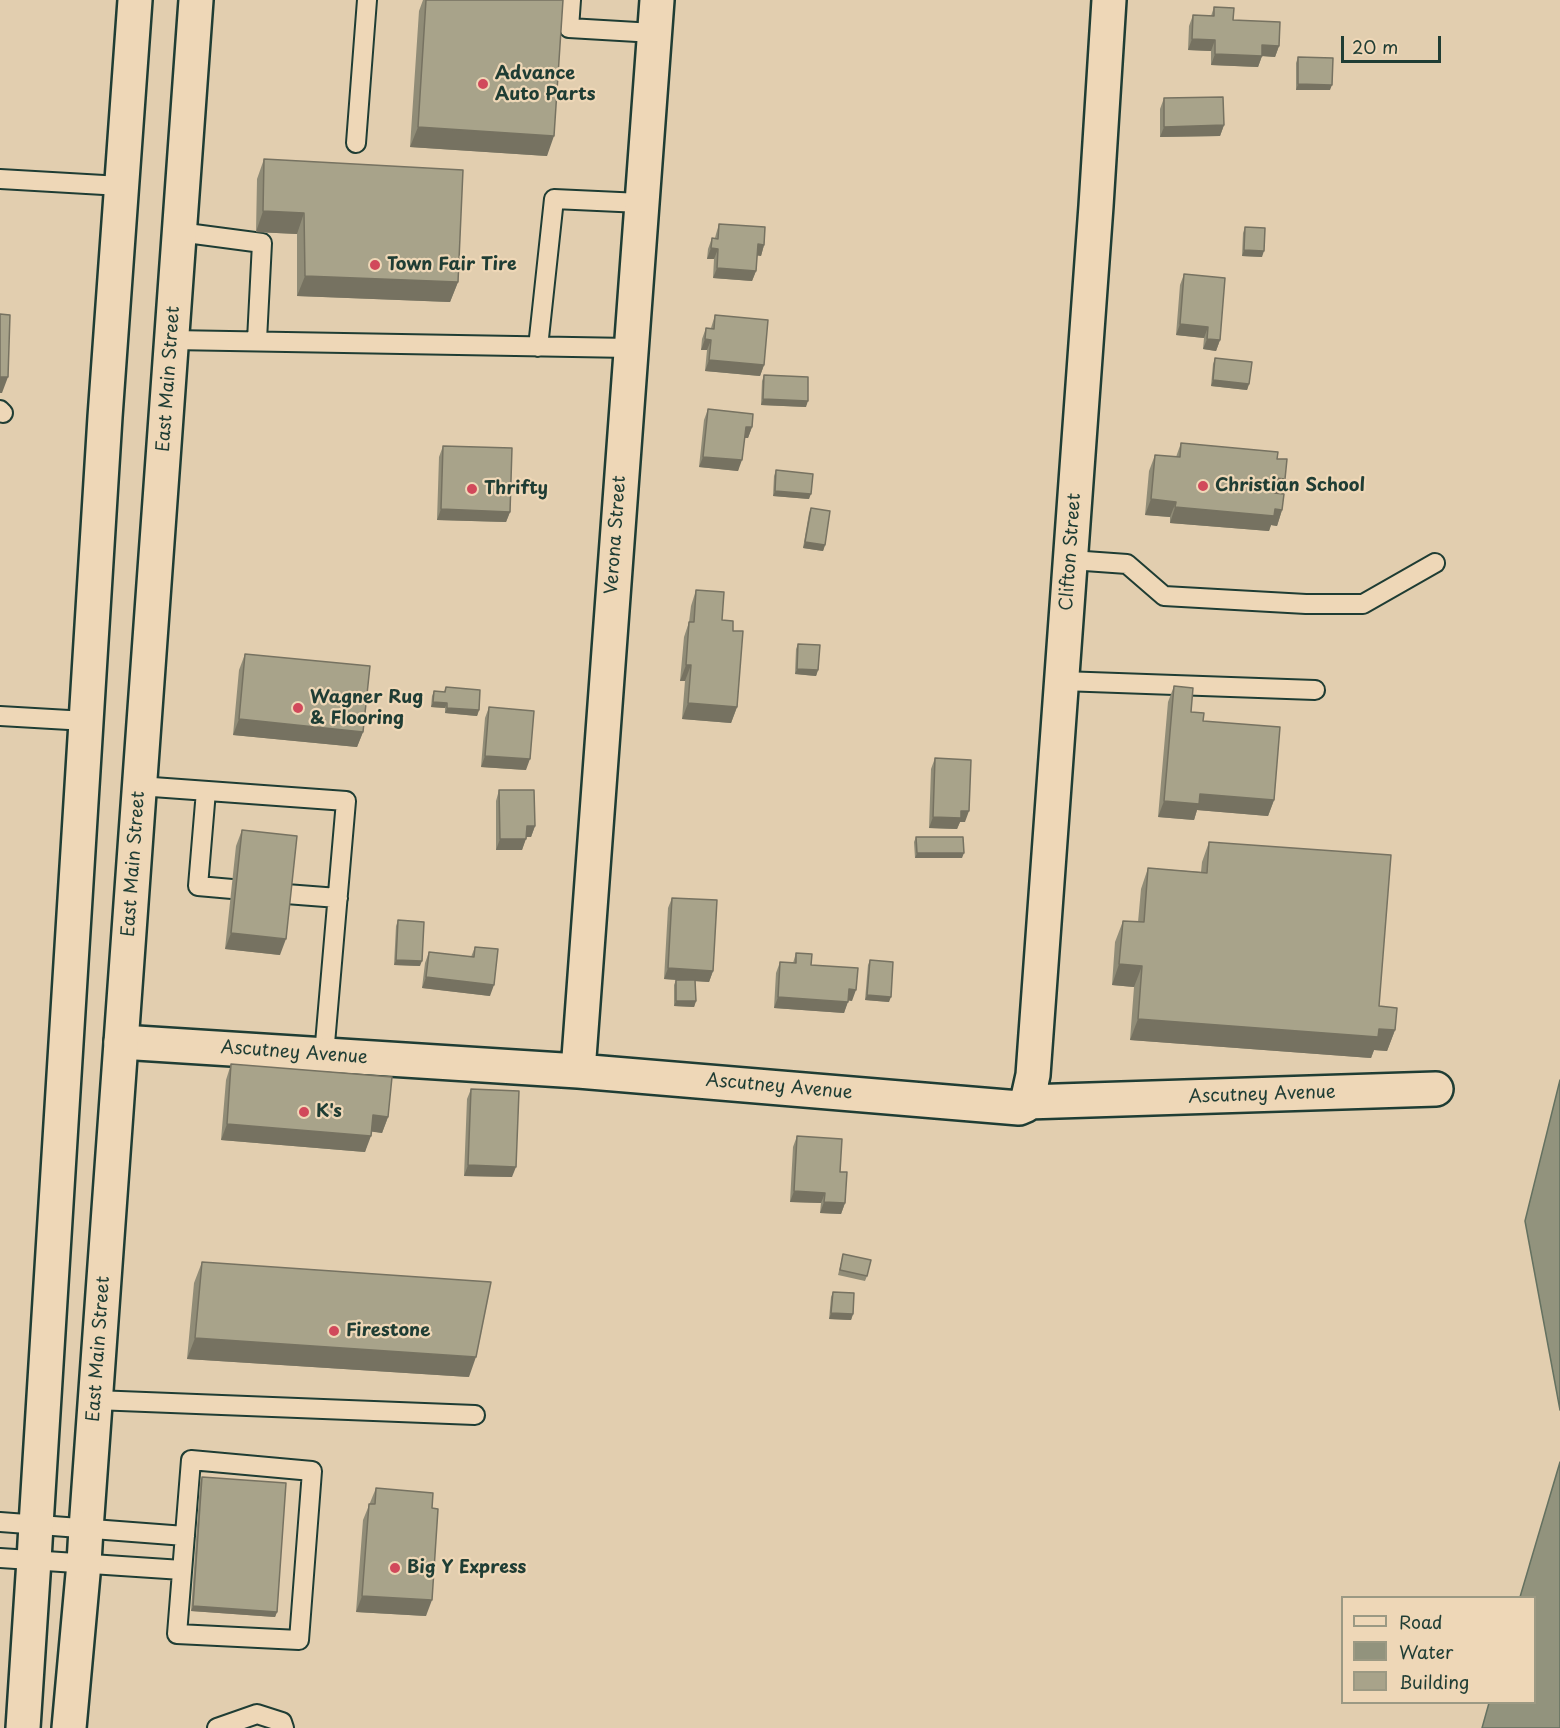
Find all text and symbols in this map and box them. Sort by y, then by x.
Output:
scale bar [1344,24,1444,62]
text: 20 m [1352,33,1398,60]
place label: Advance Auto Parts [495,63,596,106]
marker: Advance Auto Parts [476,77,490,91]
place label: Town Fair Tire [387,254,517,276]
marker: Town Fair Tire [368,258,382,272]
street label: East Main Street [153,305,185,453]
street label: Verona Street [601,475,631,595]
place label: Christian School [1215,475,1365,497]
place label: Thrifty [484,478,548,500]
marker: Christian School [1196,479,1210,493]
marker: Thrifty [465,482,479,496]
street label: Clifton Street [1056,492,1086,612]
place label: Wagner Rug & Flooring [310,687,423,730]
marker: Wagner Rug & Flooring [291,701,305,715]
street label: East Main Street [118,790,150,938]
street label: Ascutney Avenue [220,1037,368,1069]
street label: Ascutney Avenue [705,1070,853,1104]
street label: Ascutney Avenue [1188,1082,1336,1108]
place label: K's [316,1101,342,1123]
marker: K's [297,1105,311,1119]
street label: East Main Street [83,1275,115,1423]
place label: Firestone [346,1320,430,1342]
marker: Firestone [327,1324,341,1338]
place label: Big Y Express [407,1557,526,1579]
marker: Big Y Express [388,1561,402,1575]
legend [1341,1596,1536,1704]
text: Road [1399,1608,1443,1635]
text: Water [1399,1638,1453,1665]
text: Building [1399,1668,1469,1695]

